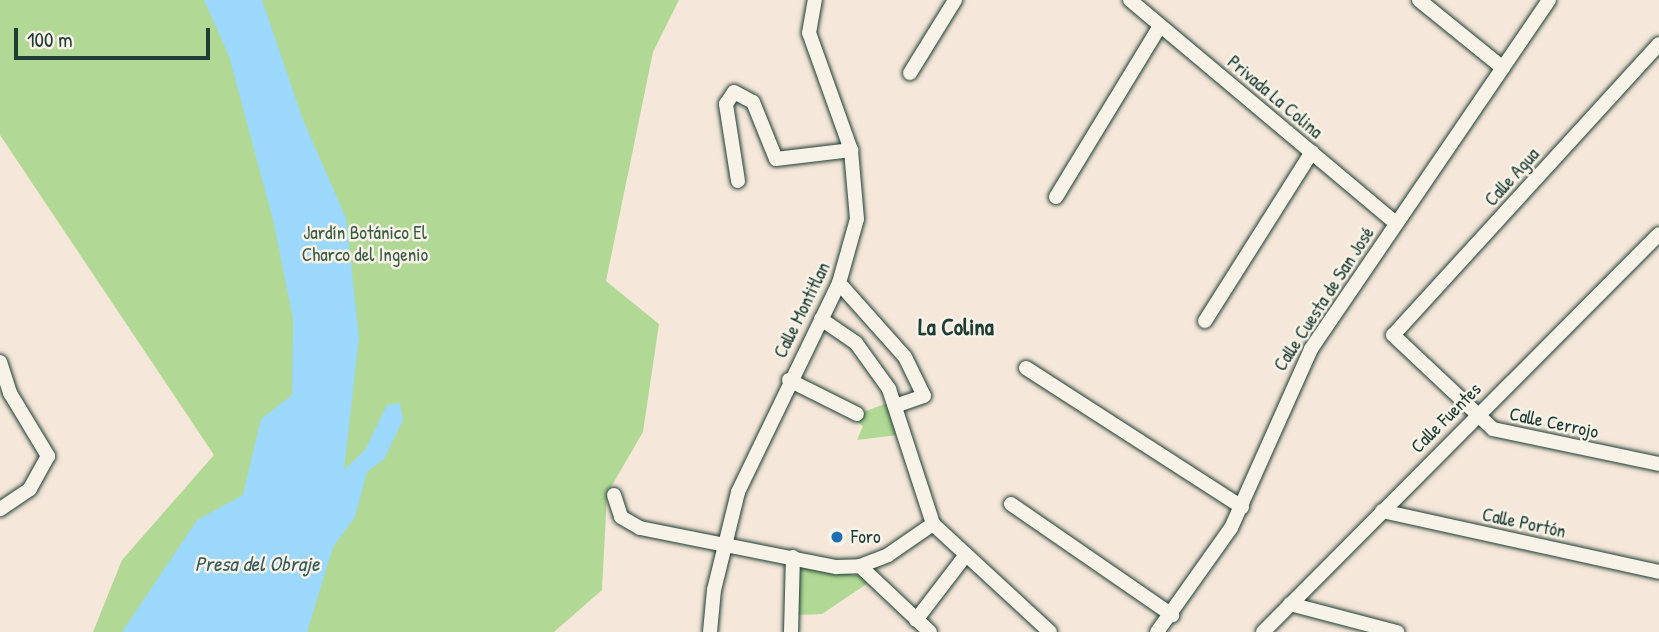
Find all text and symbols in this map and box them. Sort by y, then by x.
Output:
scale bar [18,14,214,58]
text: 100 m [27,25,73,54]
street label: Privada La Colina [1223,51,1327,143]
street label: Calle Agua [1480,143,1544,211]
park label: Jardín Botánico El Charco del Ingenio [302,222,428,266]
street label: Calle Cuesta de San José [1269,223,1379,375]
street label: Calle Montitlan [769,258,835,362]
district label: La Colina [918,313,994,341]
street label: Calle Fuentes [1406,378,1486,458]
street label: Calle Cerrojo [1507,402,1601,444]
street label: Calle Portón [1480,503,1568,543]
place label: Foro [851,526,881,548]
marker: Foro [829,529,845,545]
water label: Presa del Obraje [195,551,319,577]

